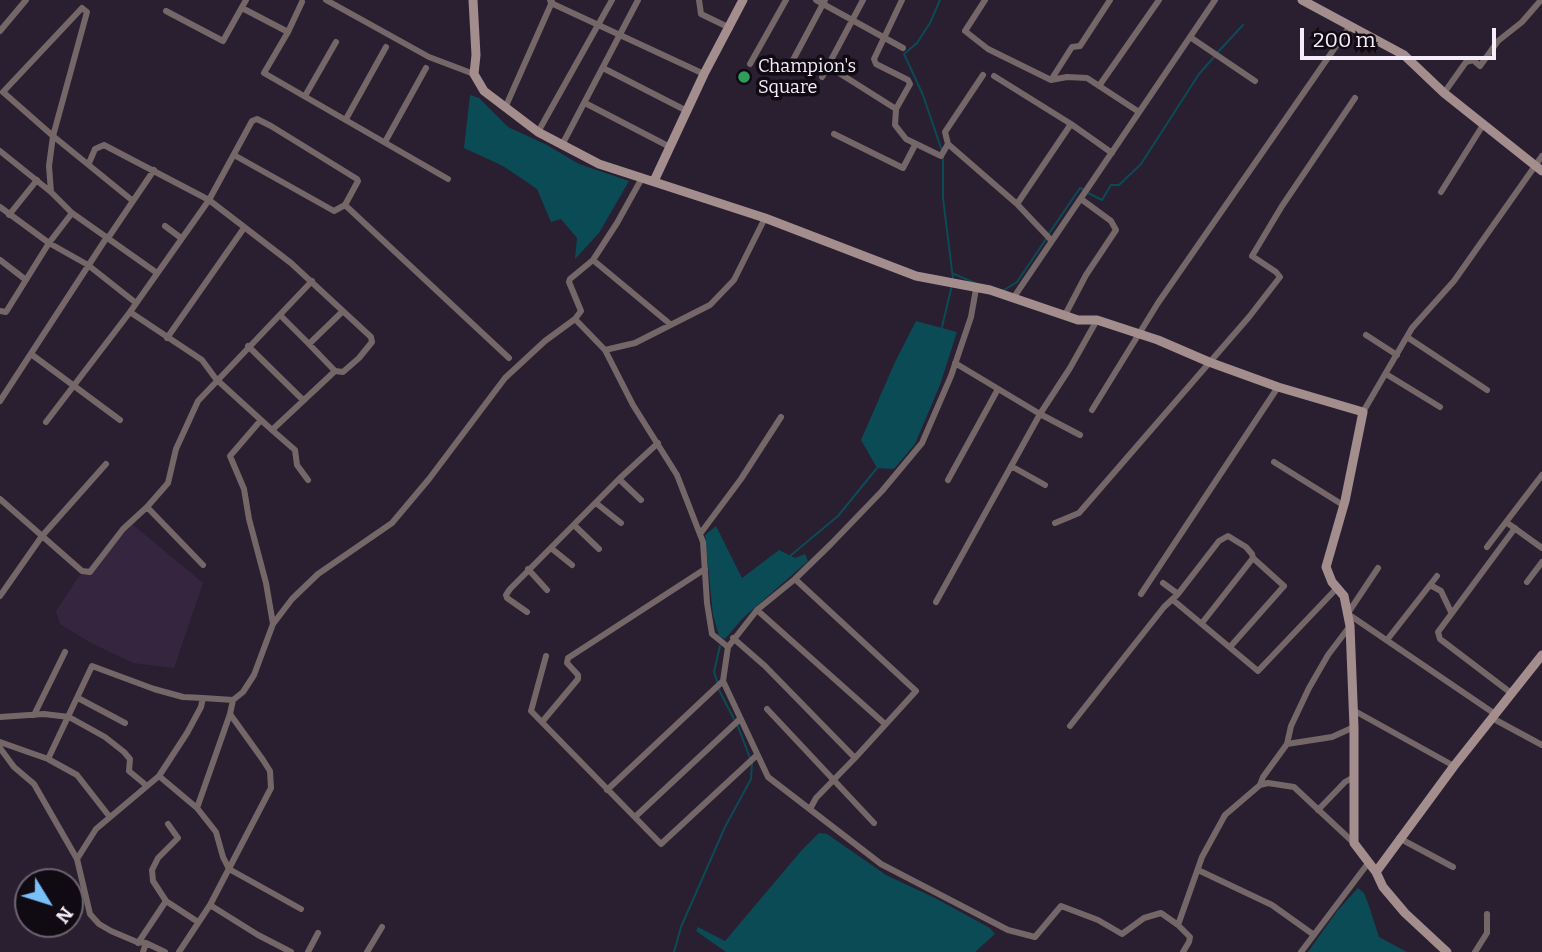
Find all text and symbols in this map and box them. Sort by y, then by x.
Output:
scale bar [1304,14,1500,58]
text: 200 m [1313,27,1376,53]
place label: Champion's Square [758,56,856,98]
marker: Champion's Square [736,69,752,85]
north arrow [14,868,84,938]
text: N [51,902,78,928]

